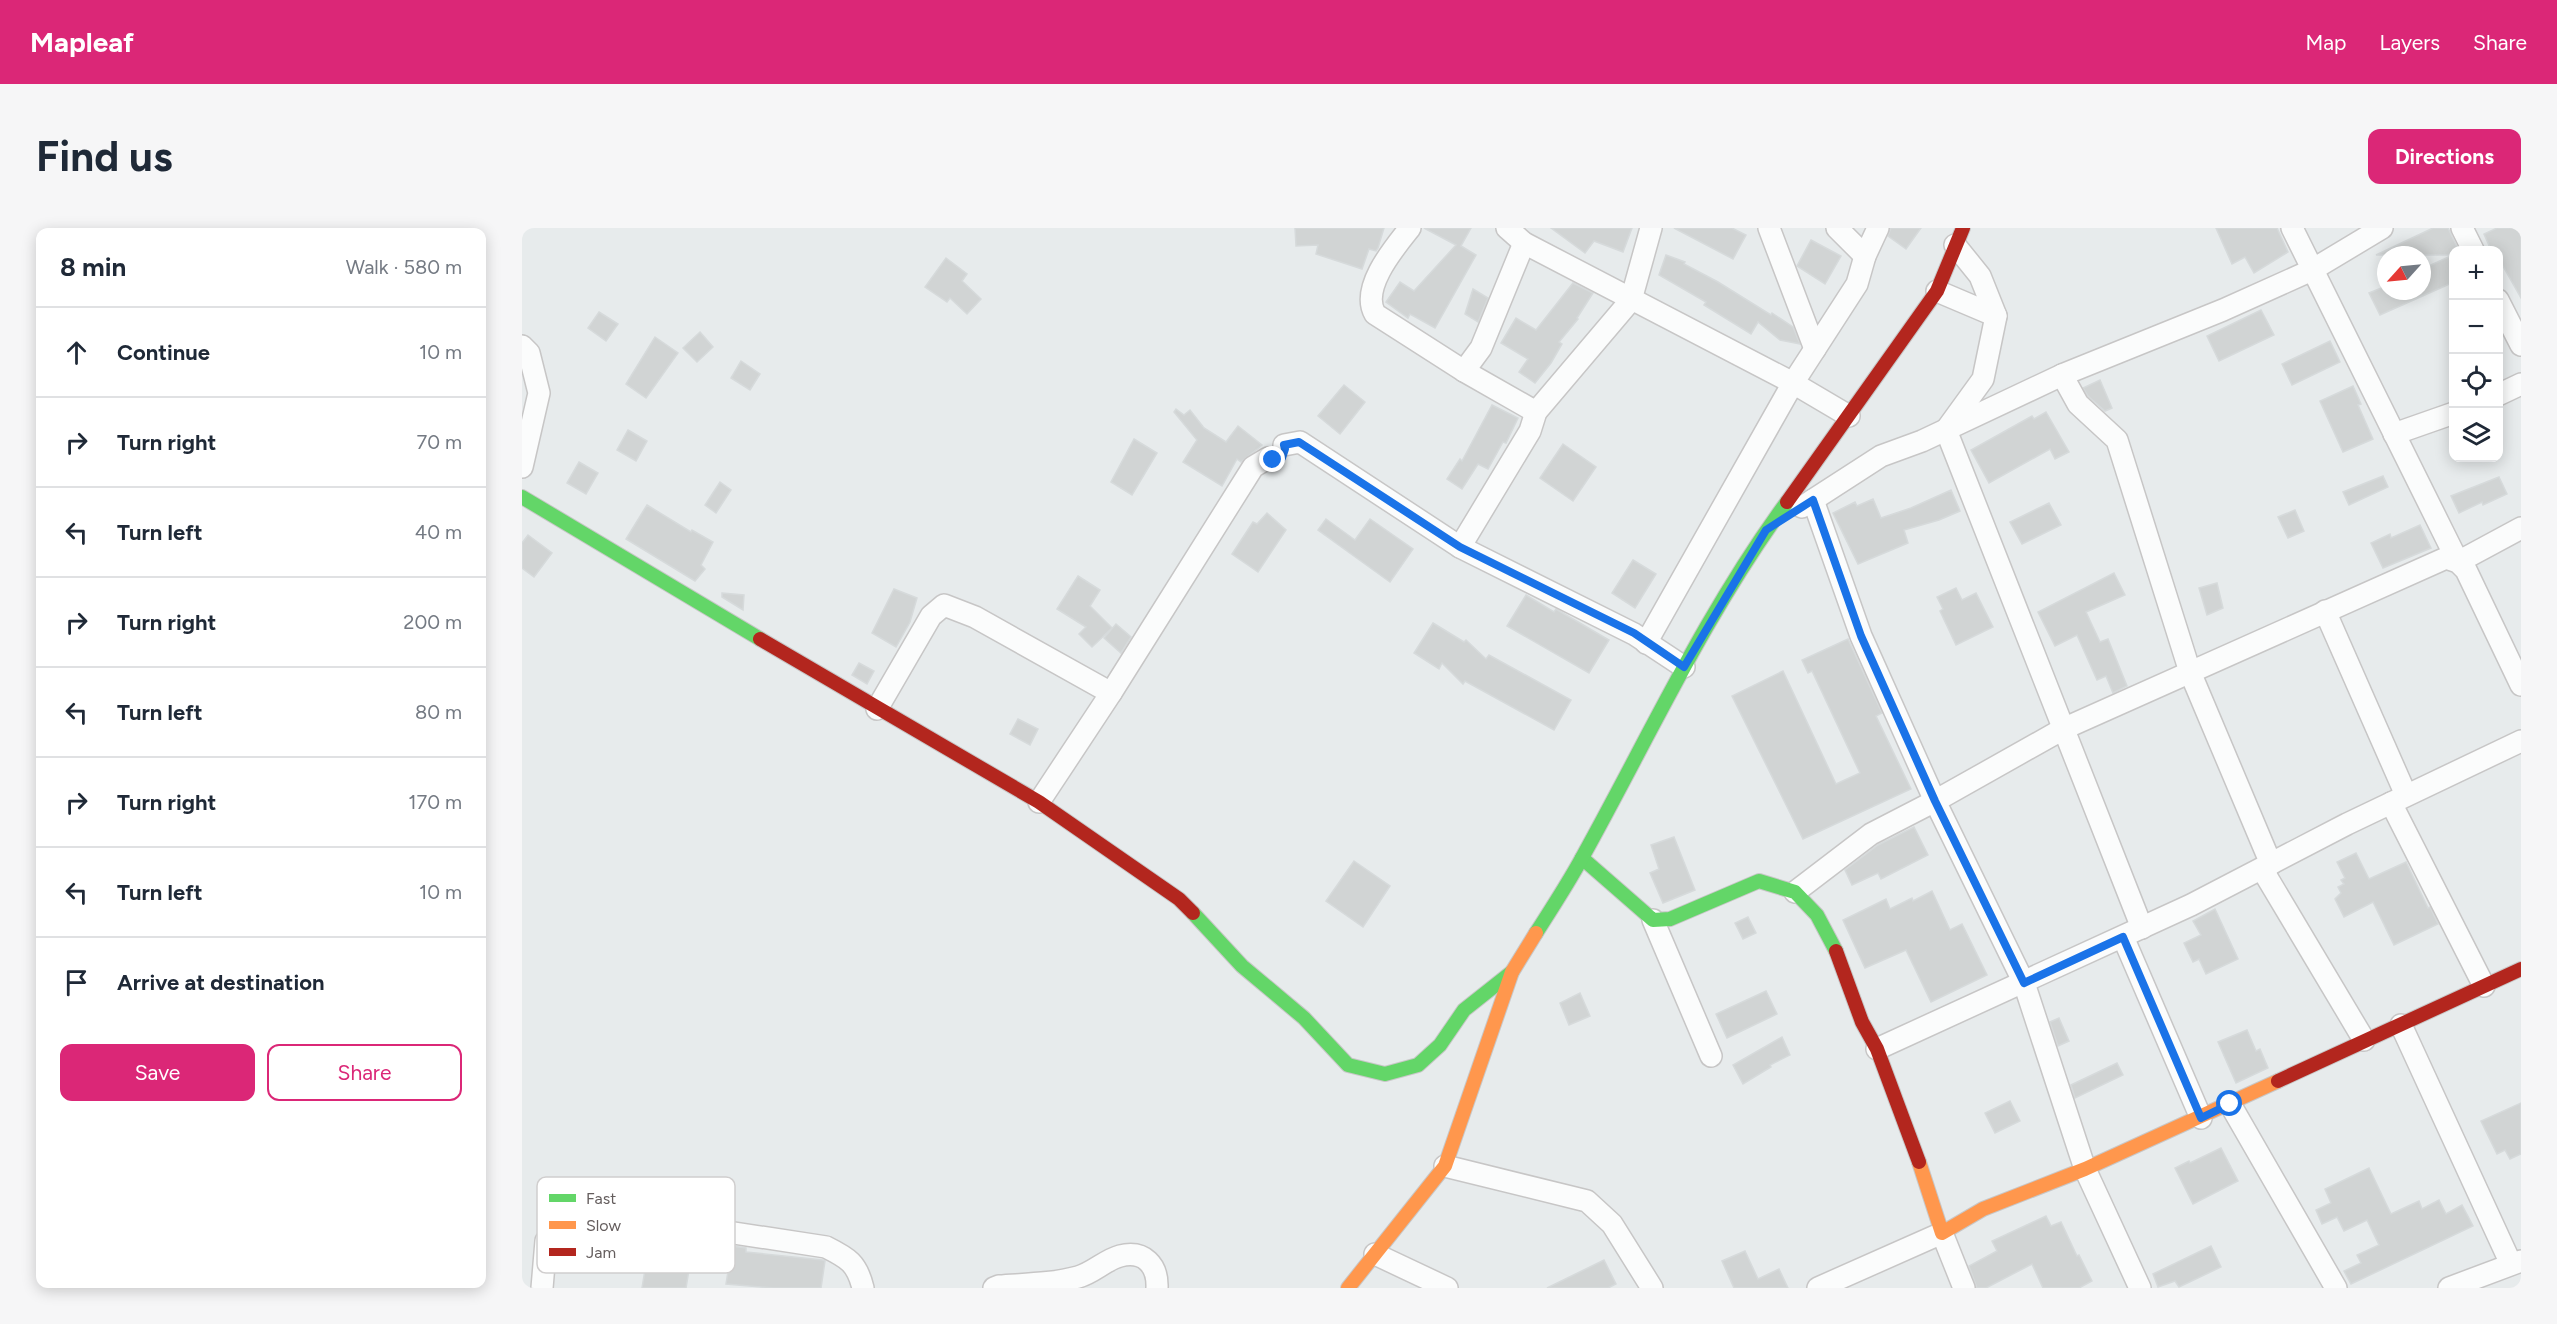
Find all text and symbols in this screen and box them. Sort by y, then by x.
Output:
text: Mapleaf [30,25,134,59]
text: Map [2306,30,2346,55]
text: Layers [2379,30,2440,55]
text: Share [2473,30,2527,55]
button: Directions [2368,129,2521,184]
text: Find us [36,131,173,182]
north arrow [2377,246,2431,300]
map controls [2449,246,2503,462]
button: + [2449,246,2503,300]
text: 8 min [60,251,126,283]
text: Walk · 580 m [346,255,462,279]
button: − [2449,300,2503,354]
icon: ahead [60,336,93,369]
text: Continue [117,339,210,366]
text: 10 m [419,340,462,364]
button: locate [2449,354,2503,408]
button: layers [2449,408,2503,462]
icon: right [60,426,93,459]
text: Turn right [117,429,216,456]
text: 70 m [416,430,462,454]
route end [1259,446,1285,472]
icon: left [60,516,93,549]
text: Turn left [117,519,203,546]
text: 40 m [415,520,462,544]
icon: right [60,606,93,639]
text: Turn right [117,609,216,636]
text: 200 m [403,610,462,634]
icon: left [60,696,93,729]
text: Turn left [117,699,203,726]
text: 80 m [415,700,462,724]
icon: right [60,786,93,819]
text: Turn right [117,789,216,816]
text: 170 m [408,790,462,814]
icon: left [60,876,93,909]
text: Turn left [117,879,203,906]
text: 10 m [419,880,462,904]
icon: arrive [60,966,93,999]
text: Arrive at destination [117,969,325,996]
button: Save [60,1044,255,1101]
button: Share [267,1044,462,1101]
route start [2216,1090,2242,1116]
legend [537,1177,735,1273]
text: Fast [586,1189,616,1208]
text: Slow [586,1216,621,1235]
text: Jam [586,1243,616,1262]

